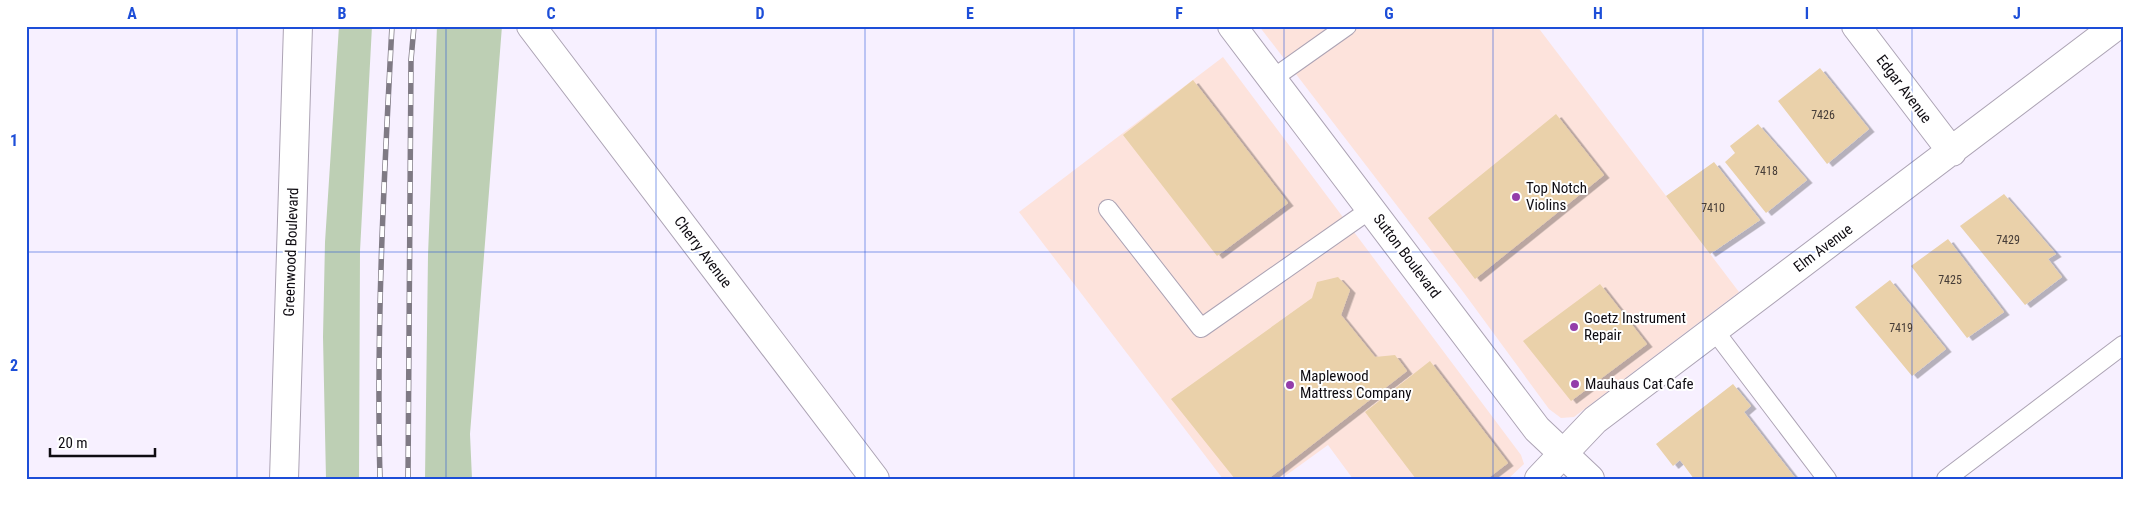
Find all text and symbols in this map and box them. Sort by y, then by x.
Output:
text: A [127,4,137,23]
text: B [338,4,347,23]
text: C [546,4,556,23]
text: D [755,4,765,23]
text: E [966,4,974,23]
text: F [1175,4,1183,23]
text: G [1384,4,1394,23]
text: H [1593,4,1603,23]
text: I [1805,4,1809,23]
text: J [2013,4,2021,23]
street label: Edgar Avenue [1873,51,1935,127]
house number: 7426 [1811,108,1835,122]
text: 1 [10,131,18,150]
house number: 7418 [1754,164,1778,178]
place label: Top Notch Violins [1526,179,1587,214]
street label: Greenwood Boulevard [280,187,302,317]
marker: Top Notch Violins [1510,191,1522,203]
house number: 7410 [1701,201,1725,215]
street label: Sutton Boulevard [1370,210,1444,302]
street label: Cherry Avenue [670,213,736,291]
street label: Elm Avenue [1790,220,1856,276]
house number: 7429 [1996,233,2020,247]
house number: 7425 [1938,273,1962,287]
place label: Goetz Instrument Repair [1584,309,1686,344]
marker: Goetz Instrument Repair [1568,321,1580,333]
house number: 7419 [1889,321,1913,335]
text: 2 [10,356,18,375]
place label: Maplewood Mattress Company [1300,367,1411,402]
place label: Mauhaus Cat Cafe [1585,375,1694,393]
marker: Mauhaus Cat Cafe [1569,378,1581,390]
marker: Maplewood Mattress Company [1284,379,1296,391]
scale bar [50,425,155,457]
text: 20 m [58,434,88,452]

